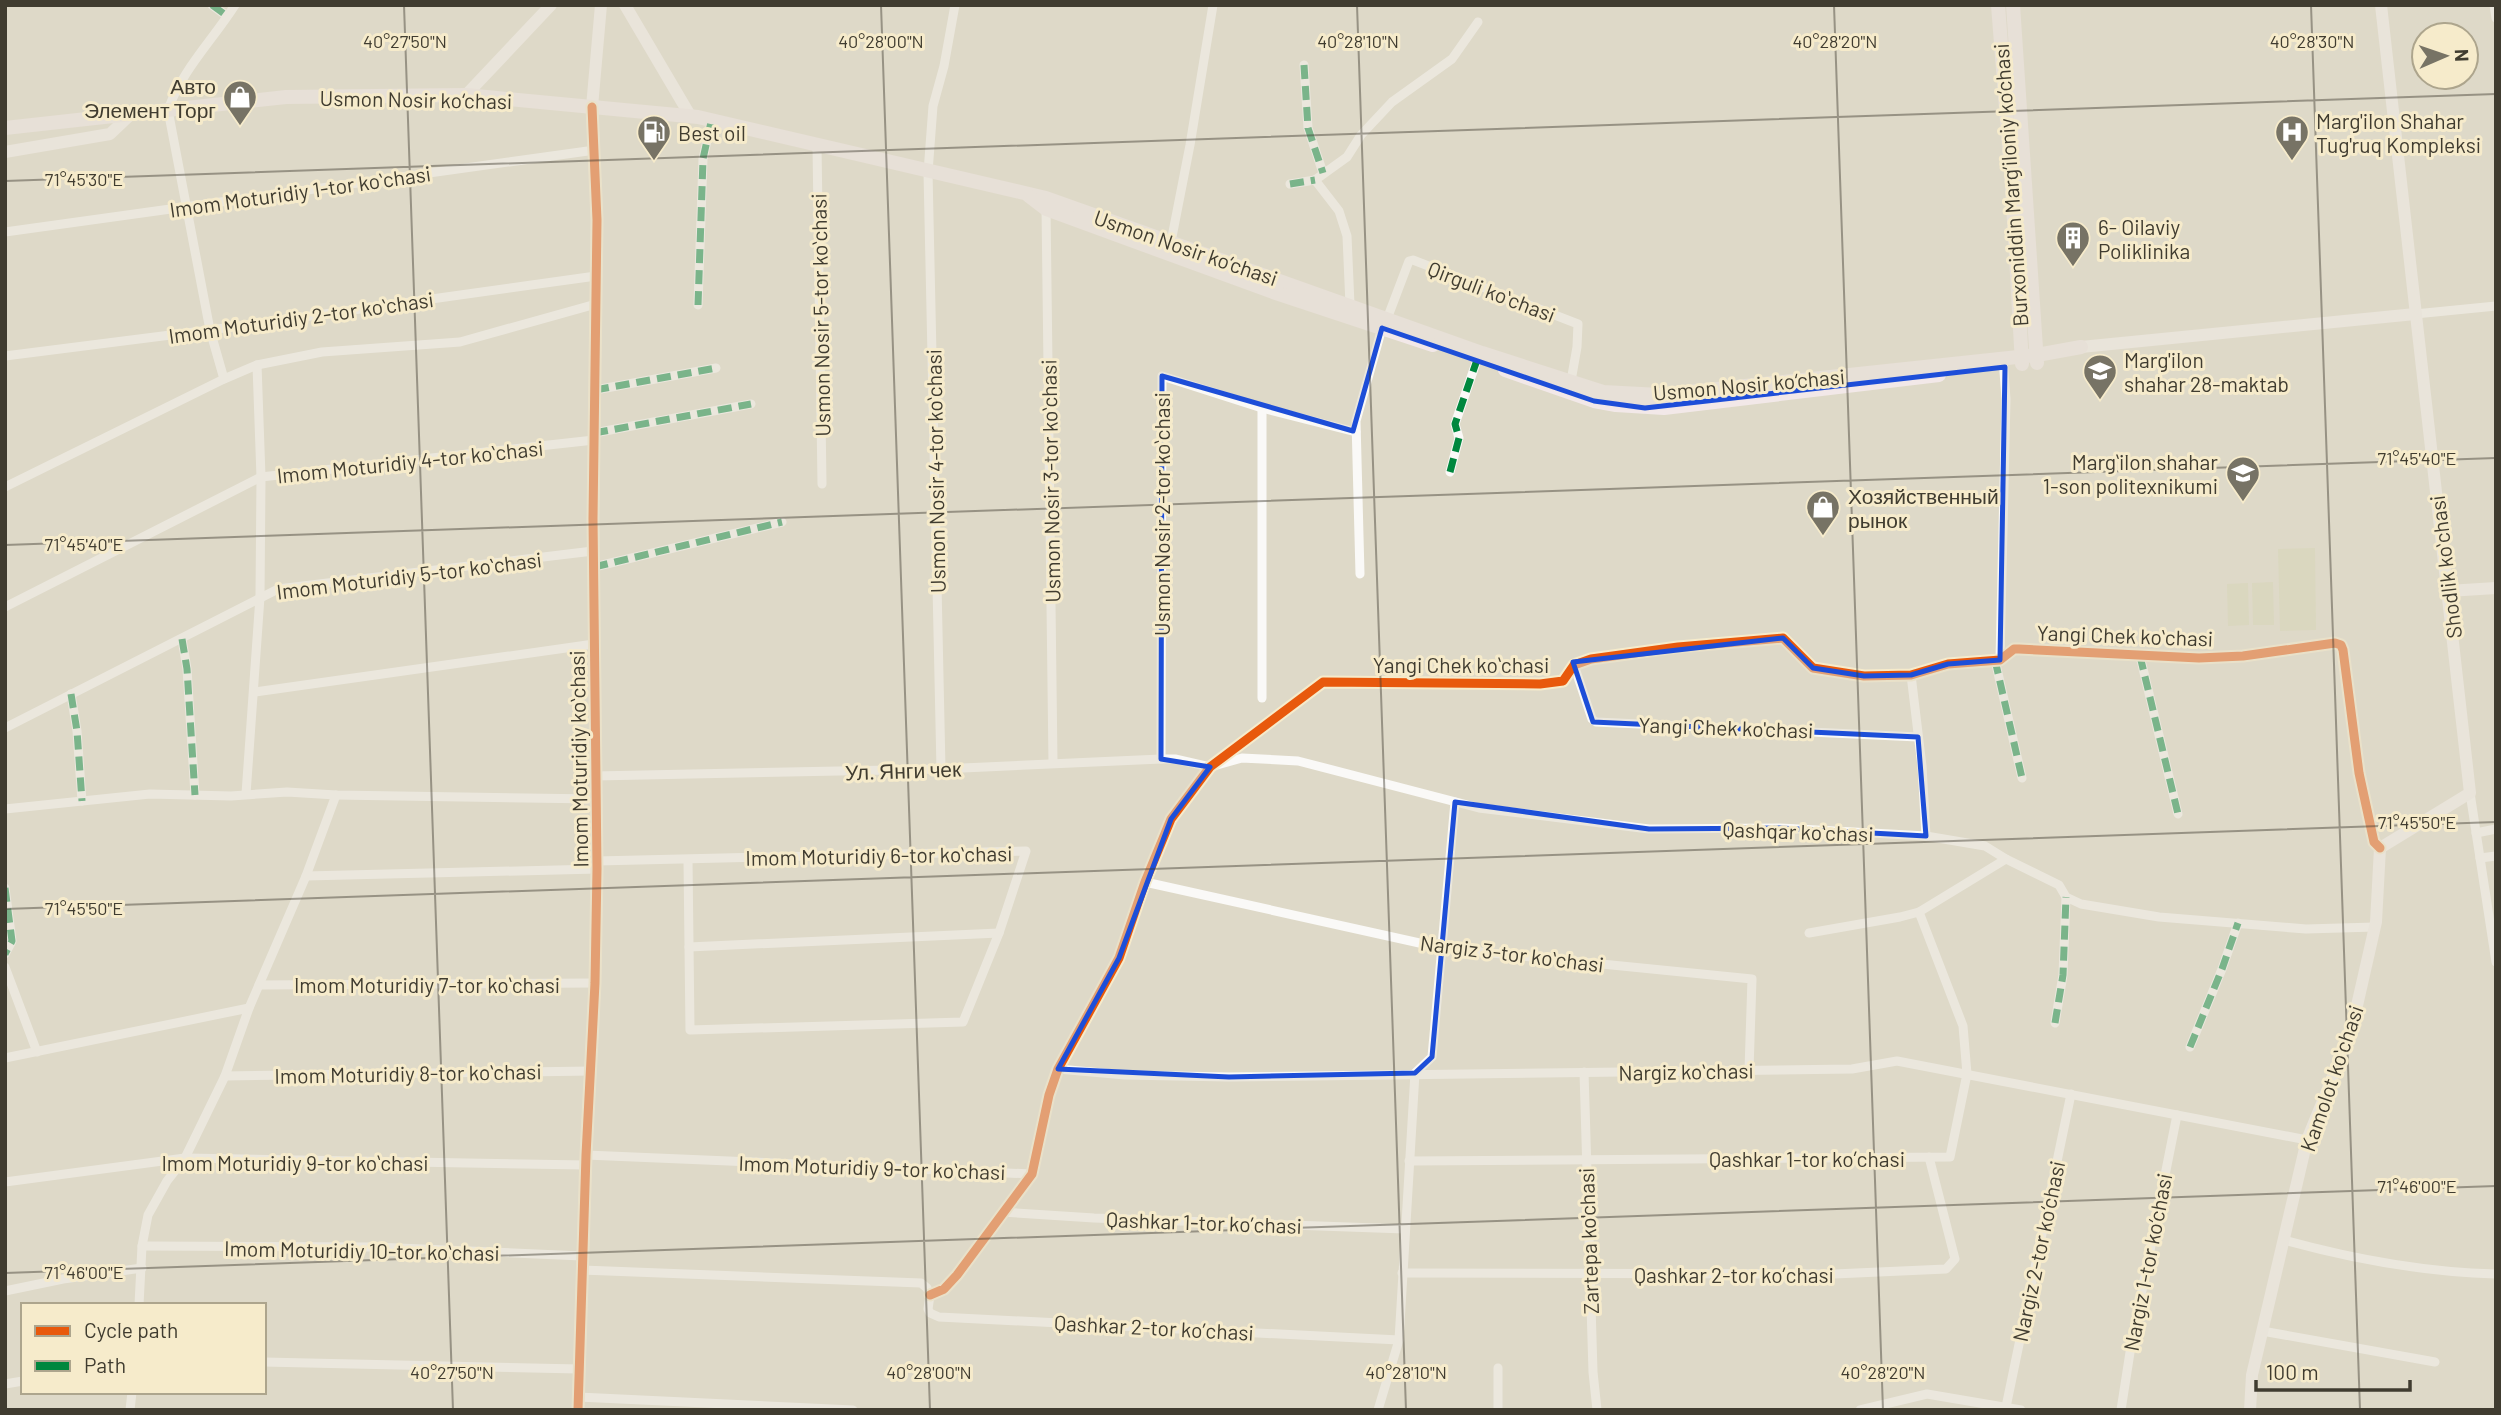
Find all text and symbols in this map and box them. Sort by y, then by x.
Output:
north arrow [2410,21,2480,91]
text: 40°27'50"N [363,30,447,52]
text: 40°28'00"N [838,30,924,52]
text: 40°28'10"N [1317,30,1399,52]
text: 40°28'20"N [1792,30,1878,52]
text: 40°28'30"N [2270,30,2354,52]
street label: Burxoniddin Marg’iloniy ko’chasi [1988,43,2032,327]
text: N [2451,49,2474,62]
place label: Авто Элемент Торг [84,73,216,122]
shop icon: Авто Элемент Торг [221,78,259,127]
street label: Usmon Nosir ko‘chasi [319,85,513,113]
place label: Marg'ilon Shahar Tug'ruq Kompleksi [2316,108,2481,157]
fuel station icon: Best oil [635,113,673,162]
hospital icon: Marg'ilon Shahar Tug'ruq Kompleksi [2273,113,2311,162]
place label: Best oil [678,120,746,145]
street label: Imom Moturidiy 1-tor koʻchasi [168,160,432,222]
text: 71°45'30"E [45,168,123,190]
street label: Usmon Nosir 5-tor koʻchasi [805,193,835,437]
street label: Usmon Nosir ko‘chasi [1091,204,1281,290]
place label: 6- Oilaviy Poliklinika [2098,214,2190,263]
building icon: 6- Oilaviy Poliklinika [2054,219,2092,268]
street label: Qirguli koʻchasi [1425,255,1559,327]
street label: Imom Moturidiy 2-tor koʻchasi [167,286,435,348]
place label: Marg'ilon shahar 28-maktab [2124,347,2289,396]
street label: Usmon Nosir 4-tor koʻchasi [920,349,950,593]
school or university icon: Marg'ilon shahar 28-maktab [2081,352,2119,401]
street label: Usmon Nosir 3-tor koʻchasi [1035,359,1065,603]
street label: Usmon Nosir ko‘chasi [1652,363,1846,405]
street label: Usmon Nosir 2-tor koʻchasi [1149,392,1174,636]
street label: Imom Moturidiy 4-tor koʻchasi [275,435,545,487]
text: 71°45'40"E [2378,447,2456,469]
place label: Margʻilon shahar 1-son politexnikumi [2043,449,2218,498]
school or university icon: Margʻilon shahar 1-son politexnikumi [2224,454,2262,503]
place label: Хозяйственный рынок [1848,483,1999,532]
shop icon: Хозяйственный рынок [1804,488,1842,537]
street label: Shodlik koʻchasi [2424,494,2466,640]
text: 71°45'40"E [45,533,123,555]
street label: Imom Moturidiy 5-tor koʻchasi [275,546,543,604]
street label: Yangi Chek koʻchasi [2036,619,2214,651]
street label: Imom Moturidiy koʻchasi [564,650,592,868]
street label: Yangi Chek koʻchasi [1373,652,1549,677]
street label: Yangi Chek ko'chasi [1638,711,1814,743]
street label: Ул. Янги чек [844,755,962,785]
text: 71°45'50"E [2378,811,2456,833]
street label: Qashqar koʻchasi [1722,816,1874,846]
street label: Imom Moturidiy 6-tor koʻchasi [745,840,1013,870]
text: 71°45'50"E [45,897,123,919]
street label: Nargiz 3-tor koʻchasi [1419,929,1605,977]
street label: Imom Moturidiy 7-tor koʻchasi [294,972,560,997]
street label: Kamolot koʻchasi [2294,1002,2368,1154]
street label: Nargiz koʻchasi [1618,1057,1754,1085]
street label: Imom Moturidiy 8-tor koʻchasi [274,1058,542,1088]
street label: Qashkar 1-tor koʼchasi [1709,1146,1905,1171]
street label: Imom Moturidiy 9-tor koʻchasi [161,1150,429,1175]
street label: Imom Moturidiy 9-tor koʻchasi [738,1150,1006,1184]
street label: Nargiz 2-tor ko‘chasi [2007,1158,2069,1344]
street label: Zartepa ko'chasi [1573,1167,1603,1315]
street label: Nargiz 1-tor ko‘chasi [2118,1171,2176,1353]
text: 71°46'00"E [2377,1175,2457,1197]
street label: Qashkar 1-tor koʼchasi [1106,1206,1302,1238]
street label: Imom Moturidiy 10-tor koʻchasi [224,1235,500,1265]
text: 71°46'00"E [44,1261,124,1283]
street label: Qashkar 2-tor koʼchasi [1634,1262,1834,1287]
legend [21,1303,266,1394]
street label: Qashkar 2-tor koʼchasi [1054,1309,1254,1345]
text: Cycle path [84,1317,178,1342]
scale bar [2256,1348,2410,1392]
text: Path [84,1352,126,1377]
text: 100 m [2266,1359,2319,1384]
text: 40°27'50"N [410,1361,494,1383]
text: 40°28'00"N [886,1361,972,1383]
text: 40°28'10"N [1365,1361,1447,1383]
text: 40°28'20"N [1840,1361,1926,1383]

